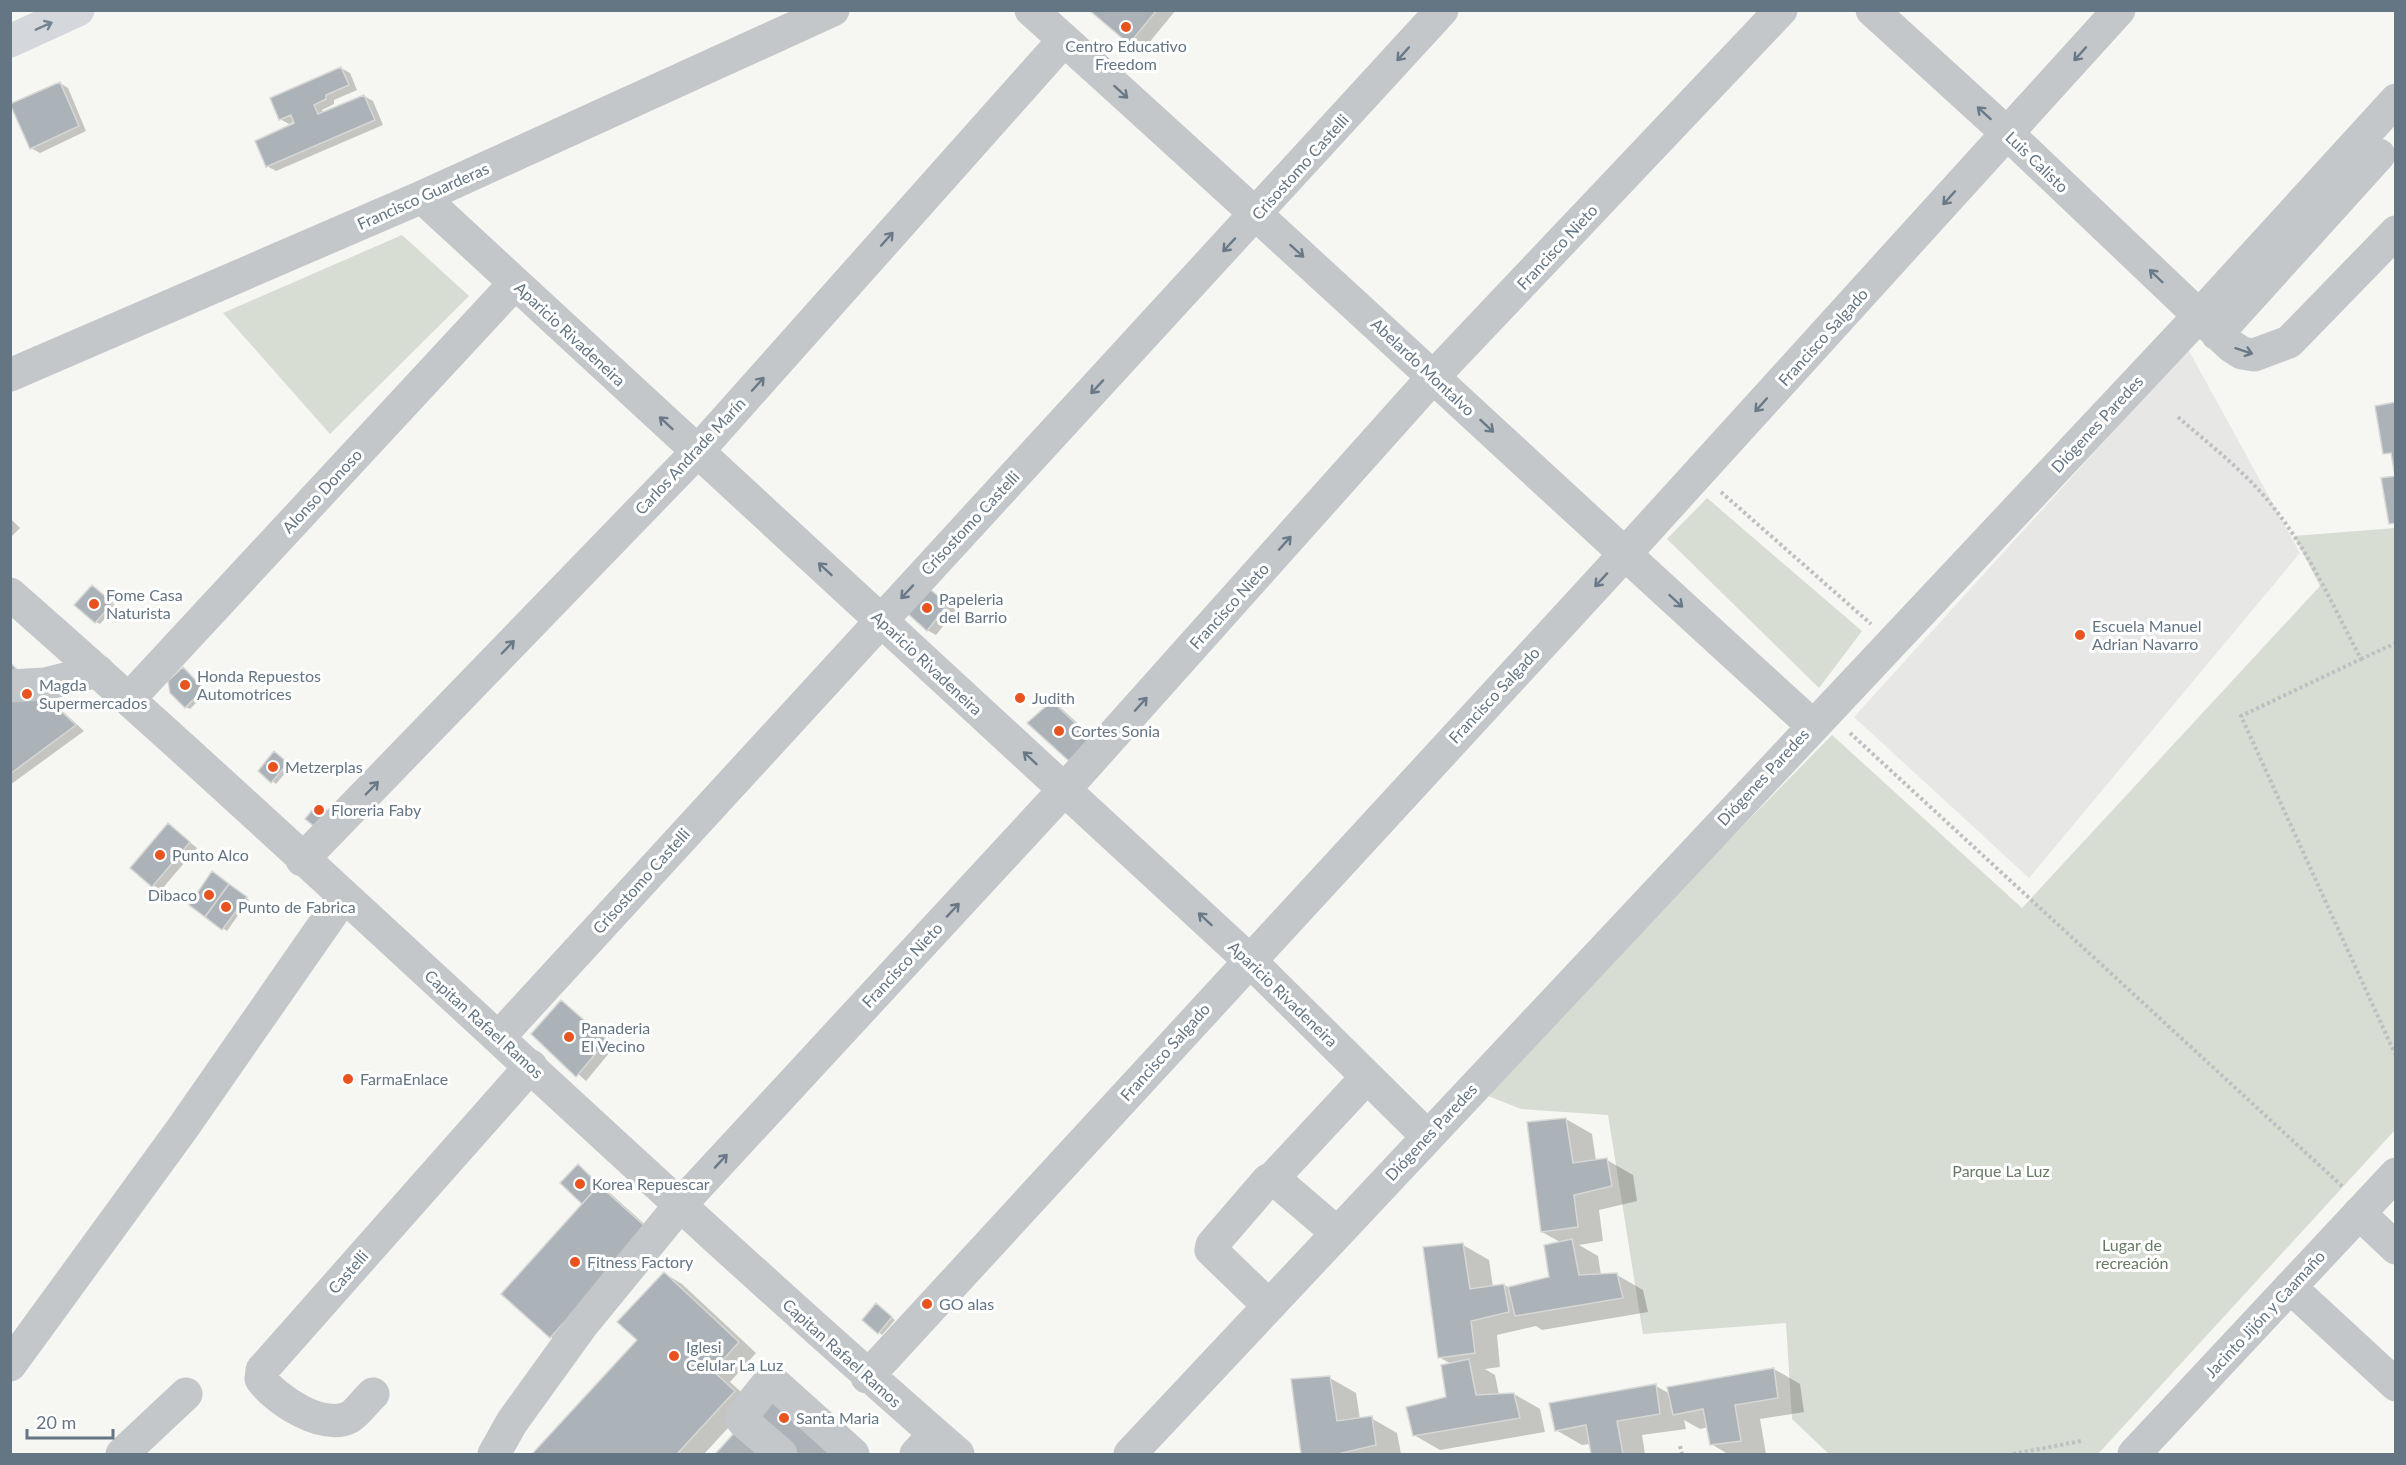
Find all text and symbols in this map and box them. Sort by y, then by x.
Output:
one-way arrow [35,19,53,30]
marker: Centro Educativo Freedom [1119,20,1133,34]
place label: Centro Educativo Freedom [1065,36,1187,73]
one-way arrow [1396,46,1410,61]
one-way arrow [2073,46,2087,61]
one-way arrow [1114,85,1129,99]
one-way arrow [1977,106,1992,120]
street label: Crisostomo Castelli [1247,110,1352,223]
street label: Luis Calisto [2002,127,2073,196]
street label: Francisco Guarderas [354,158,492,233]
one-way arrow [1942,191,1956,206]
street label: Francisco Nieto [1512,200,1601,293]
one-way arrow [880,231,894,246]
one-way arrow [1222,237,1236,252]
one-way arrow [1289,244,1304,258]
one-way arrow [2148,269,2163,283]
street label: Aparicio Rivadeneira [511,278,630,390]
street label: Francisco Salgado [1774,284,1871,389]
street label: Abelardo Montalvo [1368,314,1479,419]
one-way arrow [2234,347,2252,358]
street label: Diógenes Paredes [2047,371,2146,476]
one-way arrow [751,377,765,392]
one-way arrow [1089,380,1104,395]
street label: Carlos Andrade Marín [631,393,749,518]
one-way arrow [1754,397,1768,412]
one-way arrow [659,416,674,430]
one-way arrow [1479,419,1494,433]
street label: Alonso Donoso [278,445,365,537]
street label: Crisostomo Castelli [917,467,1023,579]
one-way arrow [1278,536,1292,551]
street label: Francisco Nieto [1185,559,1272,653]
one-way arrow [818,562,833,576]
one-way arrow [1594,572,1608,587]
one-way arrow [899,584,914,599]
place label: Fome Casa Naturista [106,585,183,622]
place label: Papeleria del Barrio [939,589,1007,626]
one-way arrow [1668,594,1683,608]
marker: Fome Casa Naturista [87,597,101,611]
marker: Papeleria del Barrio [920,601,934,615]
street label: Aparicio Rivadeneira [868,607,987,719]
place label: Escuela Manuel Adrian Navarro [2092,616,2202,653]
marker: Escuela Manuel Adrian Navarro [2073,628,2087,642]
one-way arrow [501,640,515,655]
street label: Francisco Salgado [1444,643,1543,747]
place label: Honda Repuestos Automotrices [197,666,321,703]
place label: Magda Supermercados [39,675,147,712]
marker: Honda Repuestos Automotrices [178,678,192,692]
marker: Magda Supermercados [20,687,34,701]
place label: Judith [1032,688,1075,707]
marker: Judith [1013,691,1027,705]
one-way arrow [1134,697,1148,712]
place label: Cortes Sonia [1071,721,1160,740]
marker: Cortes Sonia [1052,724,1066,738]
street label: Diógenes Paredes [1713,724,1812,829]
one-way arrow [1023,751,1038,765]
place label: Metzerplas [285,757,363,776]
marker: Metzerplas [266,760,280,774]
one-way arrow [365,780,380,795]
place label: Floreria Faby [331,800,422,819]
marker: Floreria Faby [312,803,326,817]
street label: Crisostomo Castelli [588,824,693,937]
place label: Punto Alco [172,845,249,864]
marker: Punto Alco [153,848,167,862]
place label: Dibaco [148,885,197,904]
marker: Dibaco [202,888,216,902]
place label: Punto de Fabrica [238,897,356,916]
marker: Punto de Fabrica [219,900,233,914]
one-way arrow [946,903,960,918]
one-way arrow [1197,912,1212,926]
street label: Francisco Nieto [857,918,946,1011]
street label: Aparicio Rivadeneira [1225,937,1342,1051]
street label: Capitan Rafael Ramos [421,965,547,1082]
street label: Francisco Salgado [1116,999,1213,1104]
place label: Panaderia El Vecino [581,1018,650,1055]
marker: Panaderia El Vecino [562,1030,576,1044]
place label: FarmaEnlace [360,1069,448,1088]
marker: FarmaEnlace [341,1072,355,1086]
street label: Diógenes Paredes [1381,1079,1480,1184]
one-way arrow [713,1154,727,1169]
park label: Parque La Luz [1952,1161,2050,1180]
place label: Korea Repuescar [592,1174,710,1193]
marker: Korea Repuescar [573,1177,587,1191]
park label: Lugar de recreación [2096,1235,2168,1272]
street label: Castelli [324,1246,372,1297]
street label: Jacinto Jijón y Caamaño [2201,1246,2328,1381]
place label: Fitness Factory [587,1252,694,1271]
marker: Fitness Factory [568,1255,582,1269]
street label: Capitan Rafael Ramos [779,1294,905,1411]
place label: GO alas [939,1294,994,1313]
marker: GO alas [920,1297,934,1311]
place label: Iglesi Celular La Luz [686,1337,783,1374]
marker: Iglesi Celular La Luz [667,1349,681,1363]
scale bar [27,1402,112,1440]
place label: Santa Maria [796,1408,879,1427]
text: 20 m [36,1411,76,1433]
marker: Santa Maria [777,1411,791,1425]

